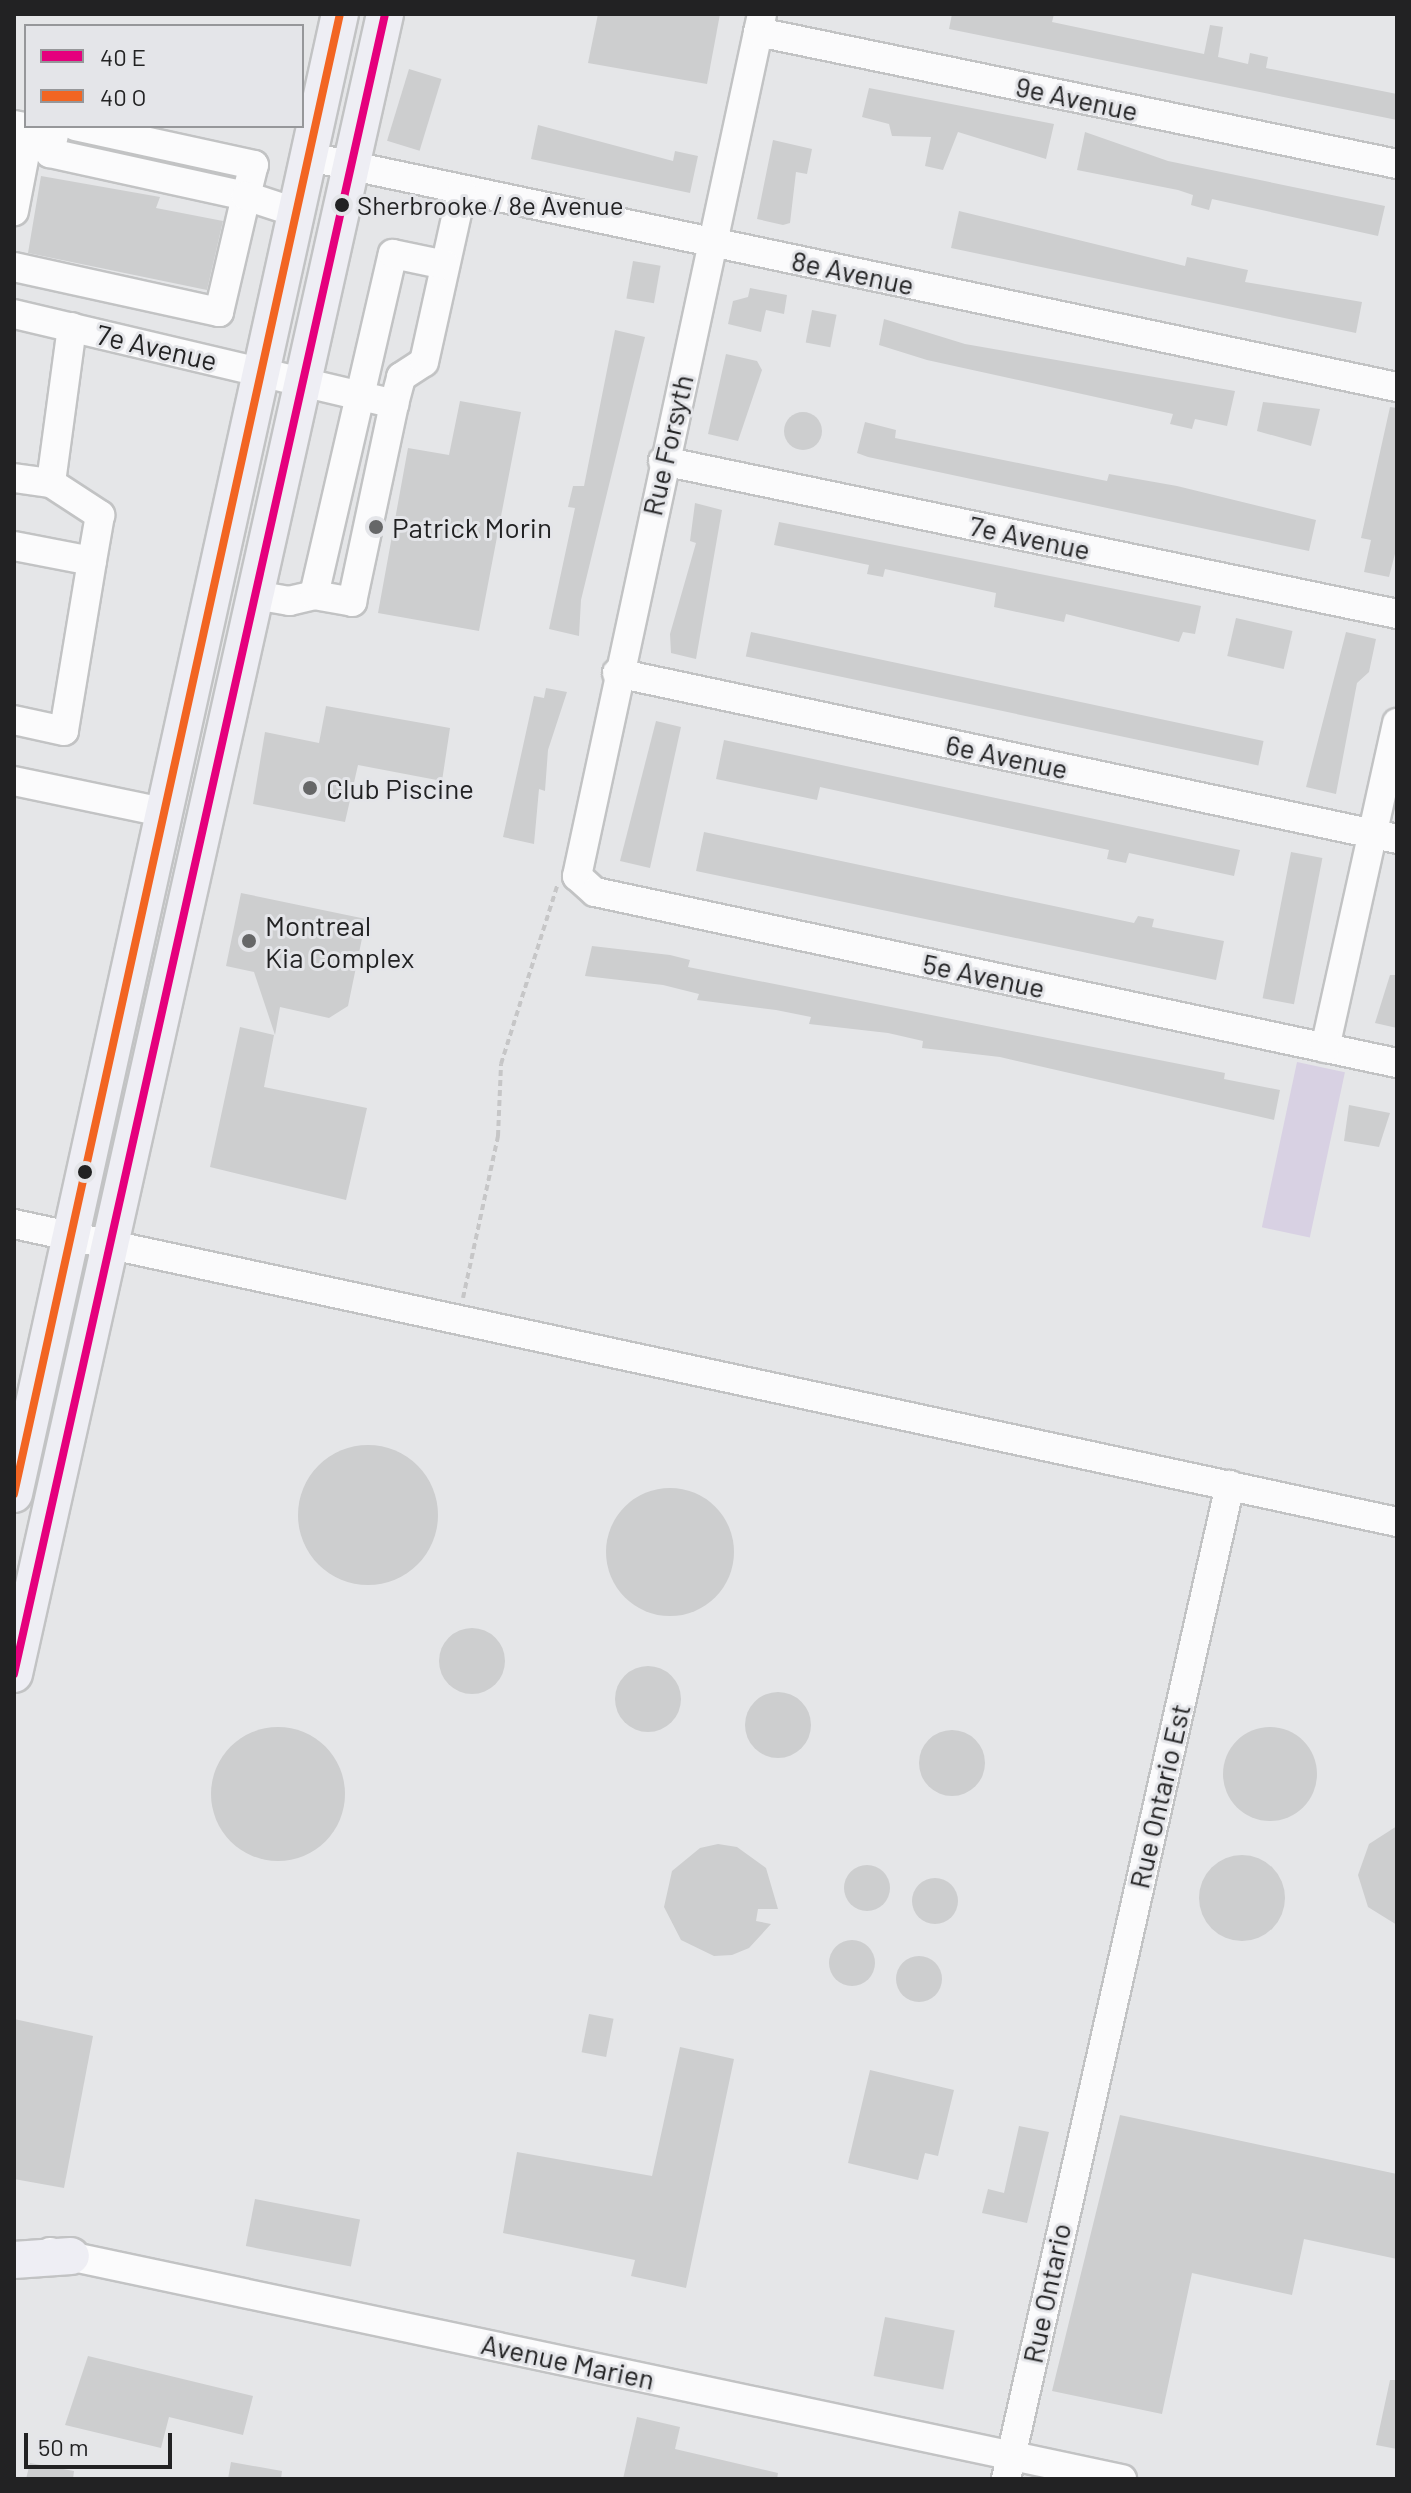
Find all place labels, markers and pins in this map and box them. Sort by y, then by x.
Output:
place label: Sherbrooke / 8e Avenue [357,189,624,221]
marker: Sherbrooke / 8e Avenue [334,197,350,213]
place label: Patrick Morin [392,510,552,544]
marker: Patrick Morin [367,518,385,536]
place label: Club Piscine [326,771,474,805]
marker: Club Piscine [301,779,319,797]
place label: Montreal Kia Complex [265,908,414,974]
marker: Montreal Kia Complex [240,932,258,950]
unlabelled marker [77,1164,93,1180]

